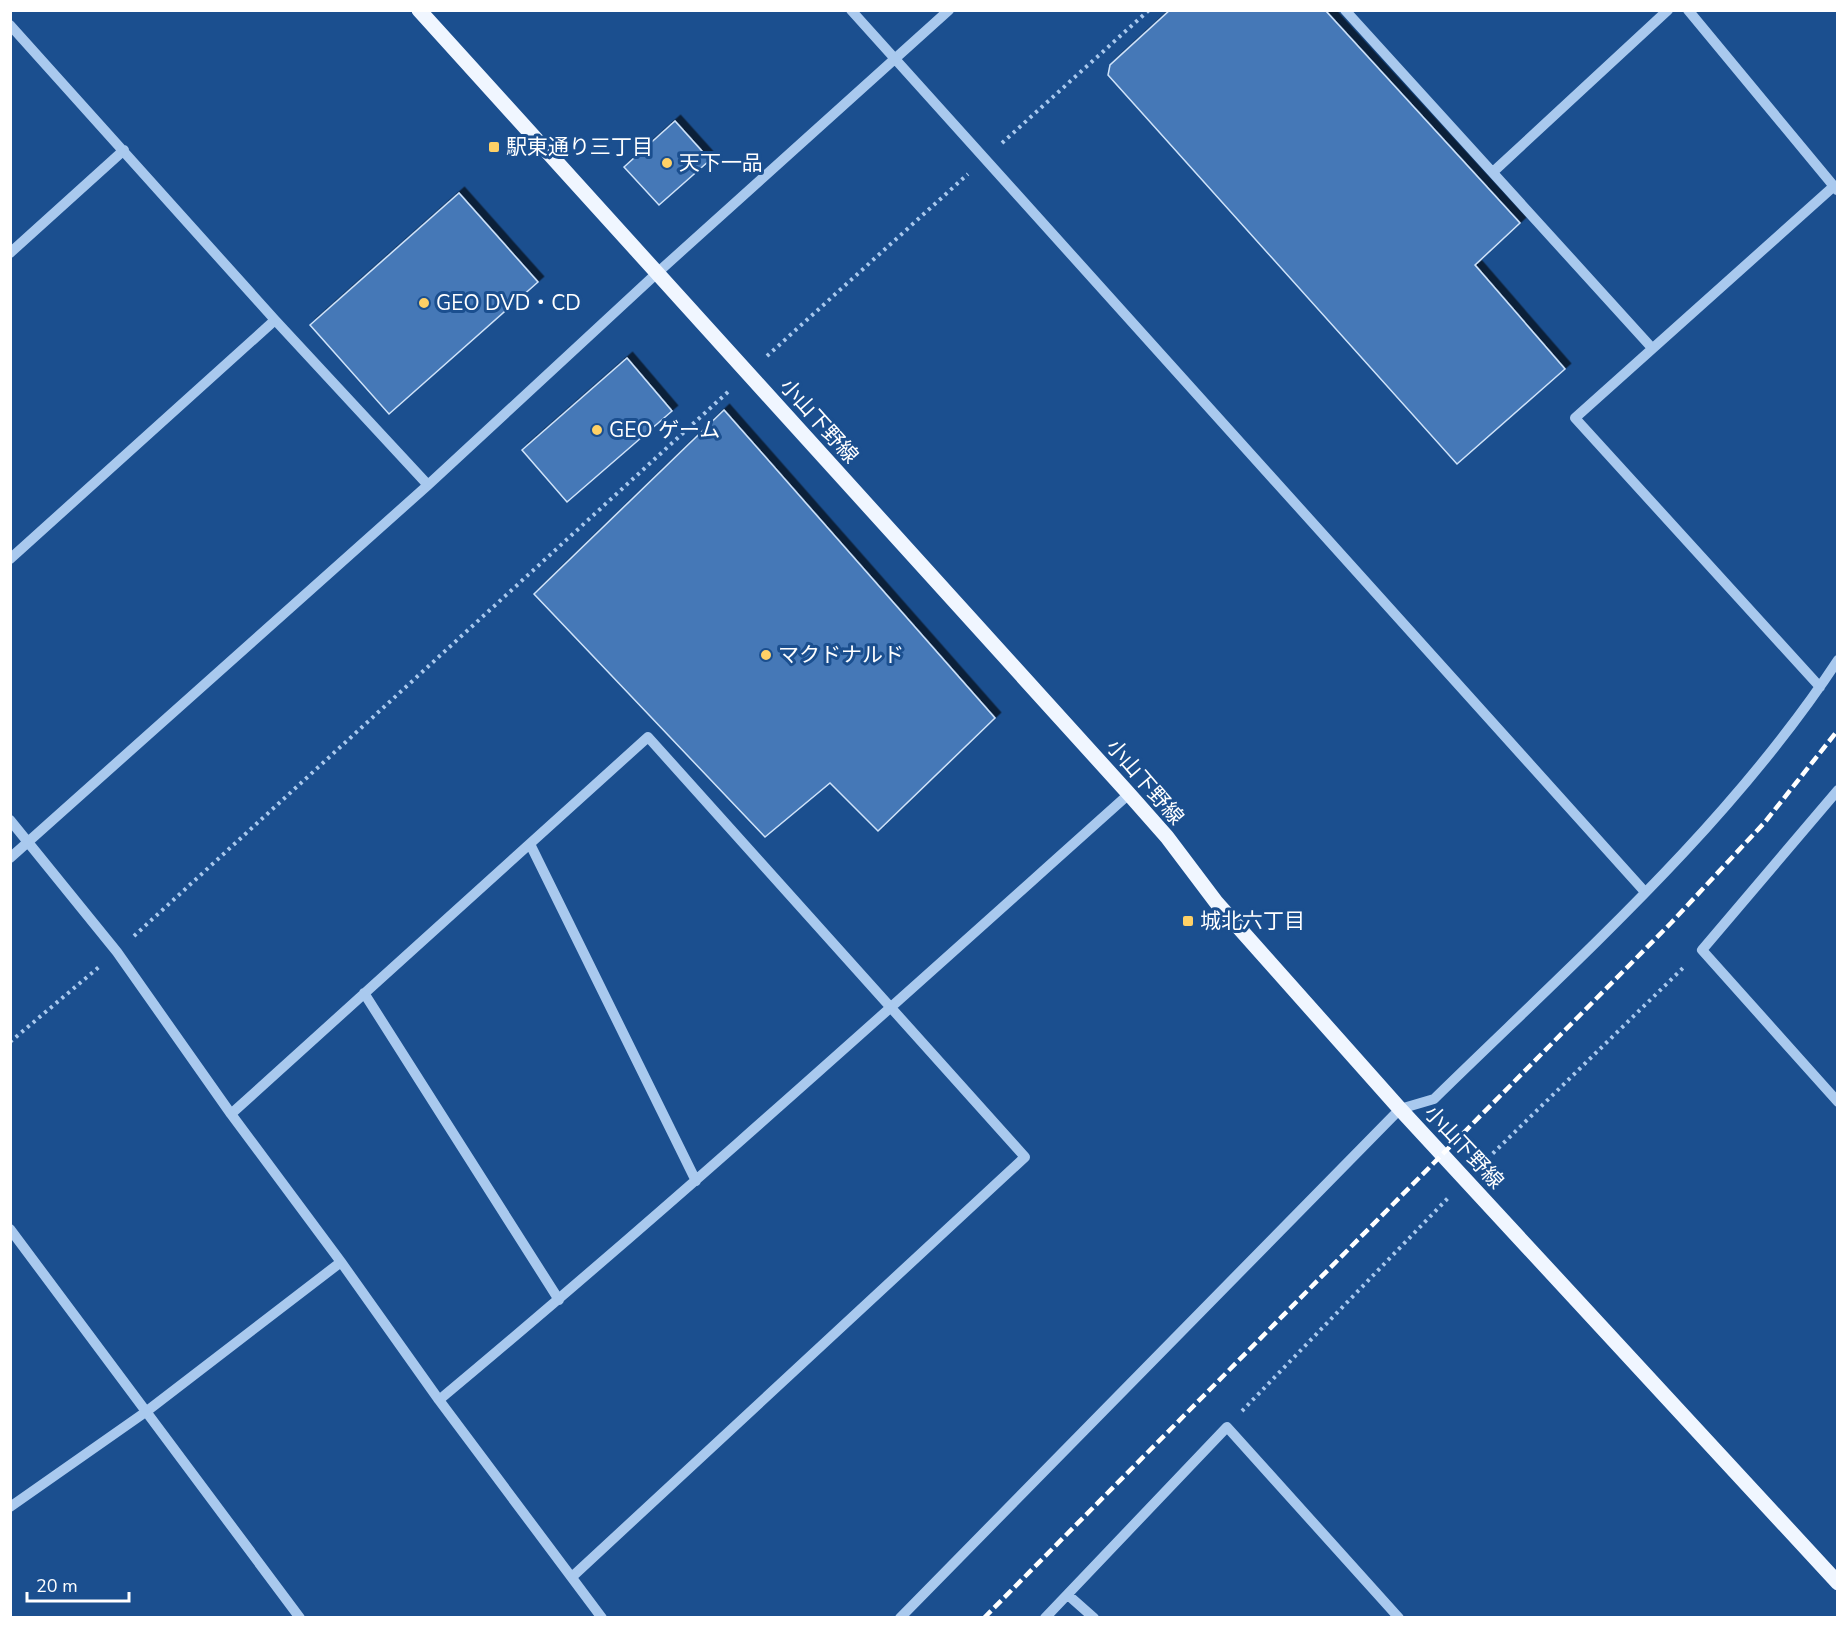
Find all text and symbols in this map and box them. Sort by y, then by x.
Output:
place label: 駅東通り三丁目 [506,133,653,161]
marker: 駅東通り三丁目 [487,140,501,154]
place label: 天下一品 [679,149,763,177]
marker: 天下一品 [660,156,674,170]
place label: GEO DVD・CD [436,289,581,317]
marker: GEO DVD・CD [417,296,431,310]
street label: 小山下野線 [773,373,865,469]
place label: GEO ゲーム [609,416,720,444]
marker: GEO ゲーム [590,423,604,437]
place label: マクドナルド [778,641,904,669]
marker: マクドナルド [759,648,773,662]
street label: 小山下野線 [1100,733,1190,831]
place label: 城北六丁目 [1200,907,1305,935]
marker: 城北六丁目 [1181,914,1195,928]
street label: 小山下野線 [1418,1099,1510,1195]
scale bar [27,1565,129,1603]
text: 20 m [36,1574,78,1598]

